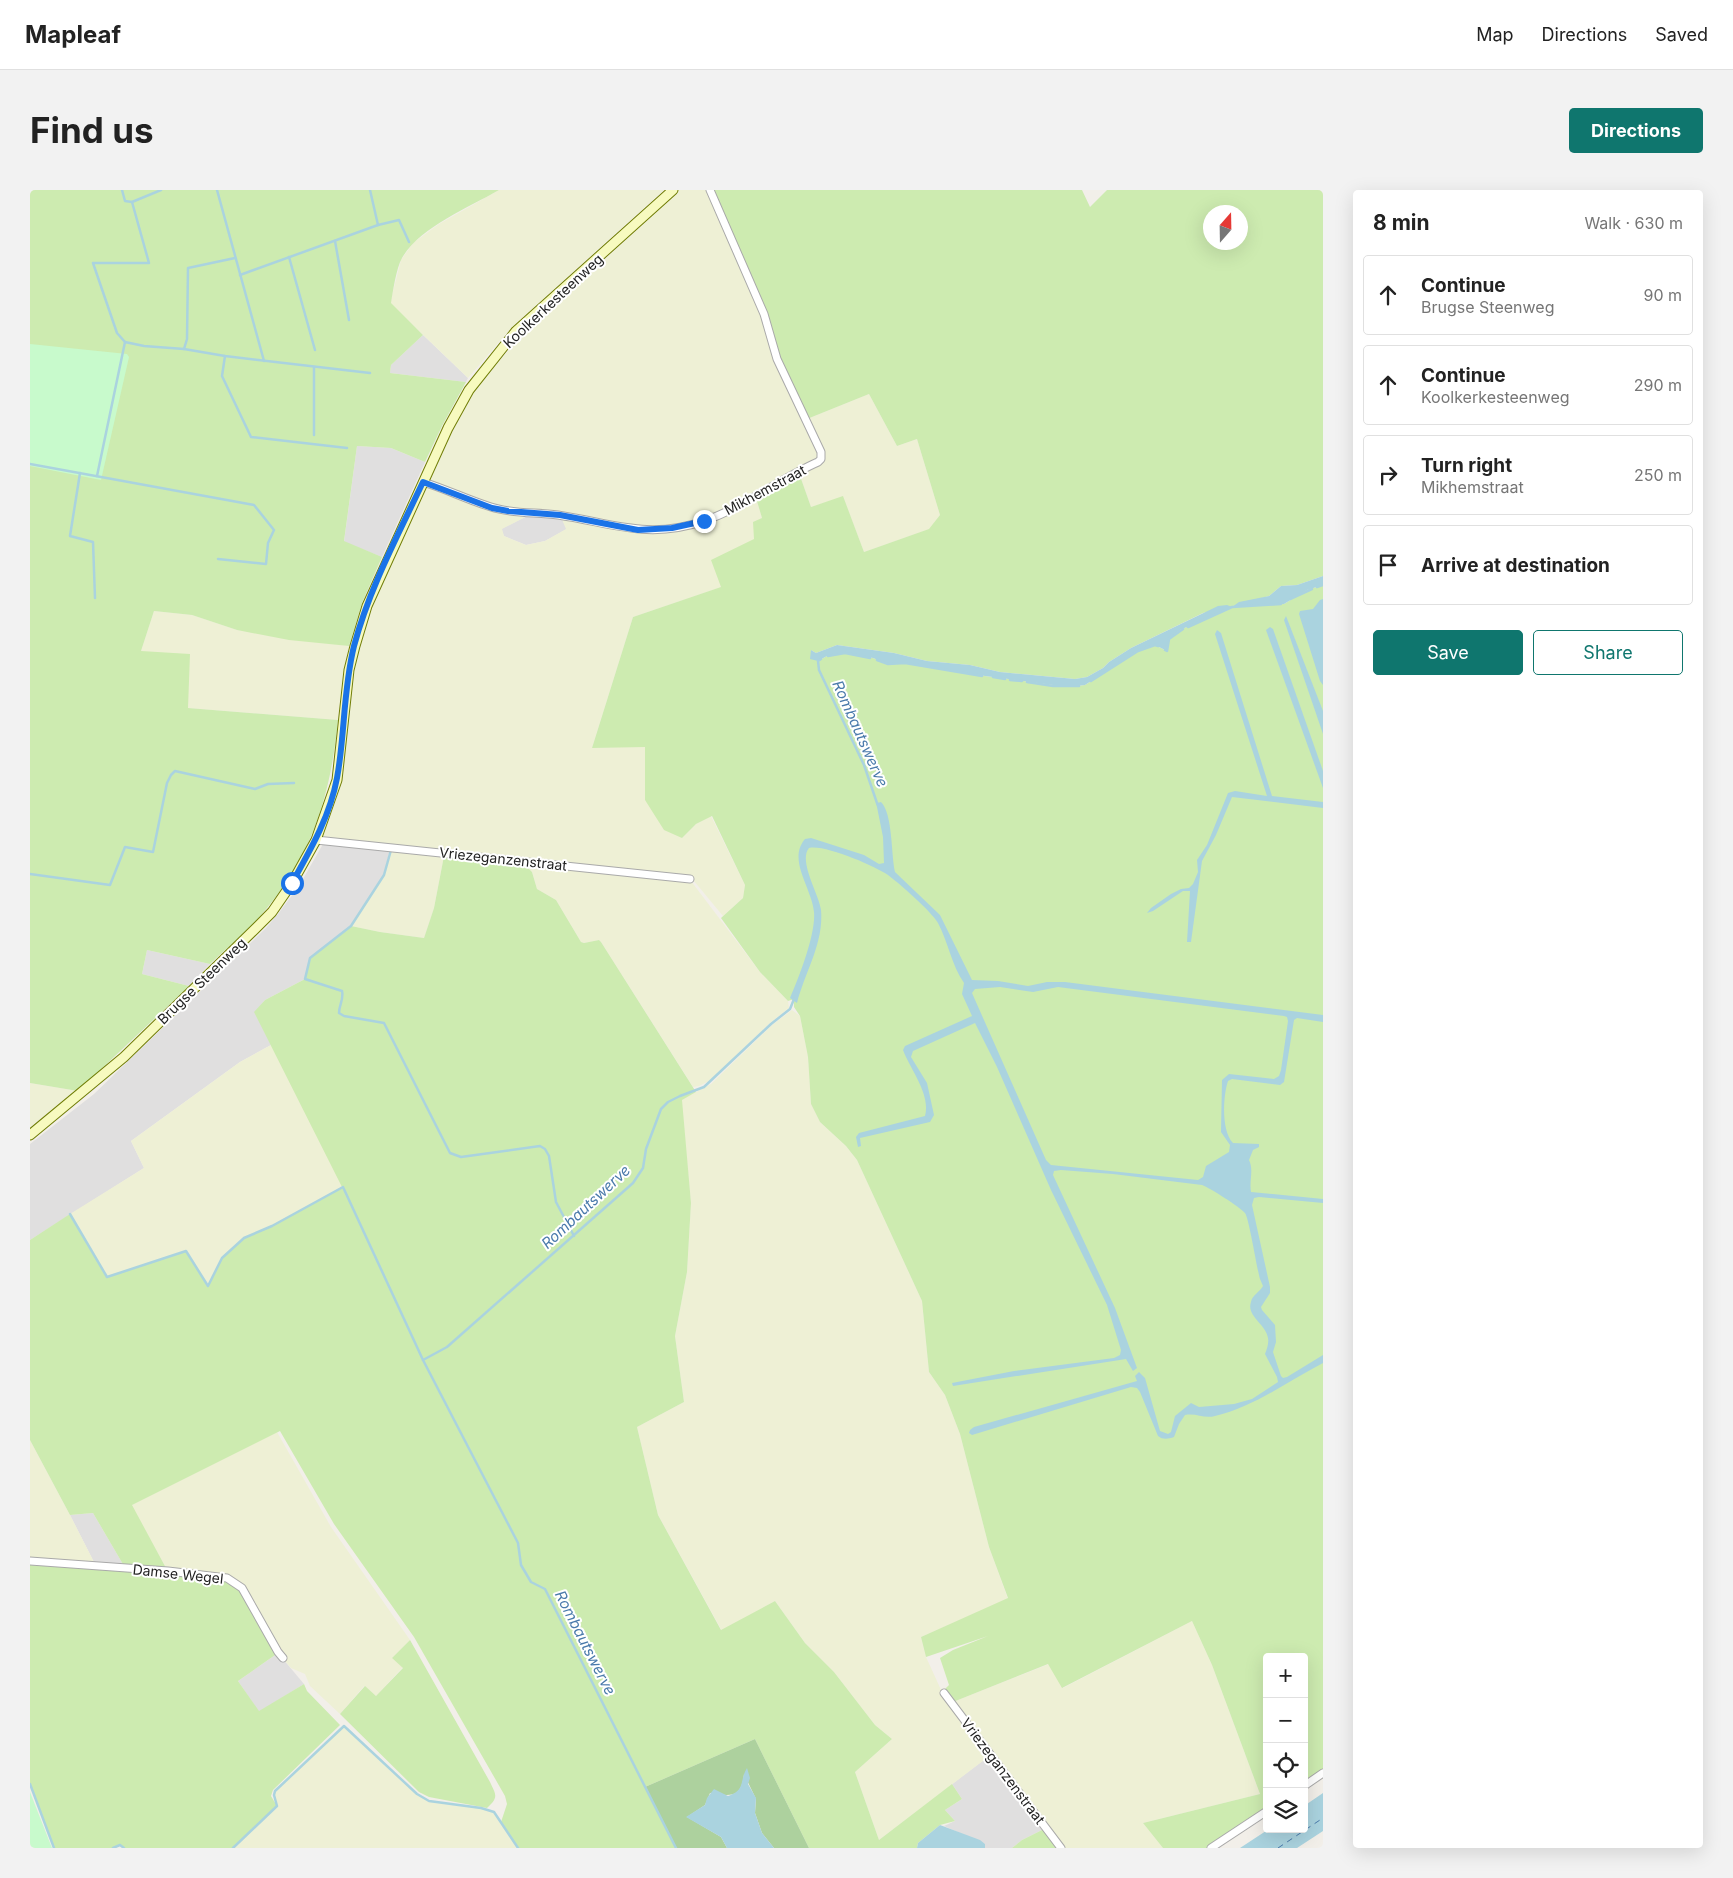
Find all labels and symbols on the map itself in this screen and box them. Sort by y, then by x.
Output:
north arrow [1203,205,1248,250]
street label: Koolkerkesteenweg [499,250,606,351]
street label: Mikhemstraat [721,461,809,518]
route end [693,510,716,533]
water label: Rombautswerve [828,677,892,790]
street label: Vriezeganzenstraat [438,843,568,874]
route start [281,872,304,895]
street label: Brugse Steenweg [154,934,250,1027]
water label: Rombautswerve [537,1161,634,1253]
street label: Damse Wegel [132,1560,224,1587]
water label: Rombautswerve [551,1587,620,1698]
street label: Vriezeganzenstraat [958,1714,1049,1827]

